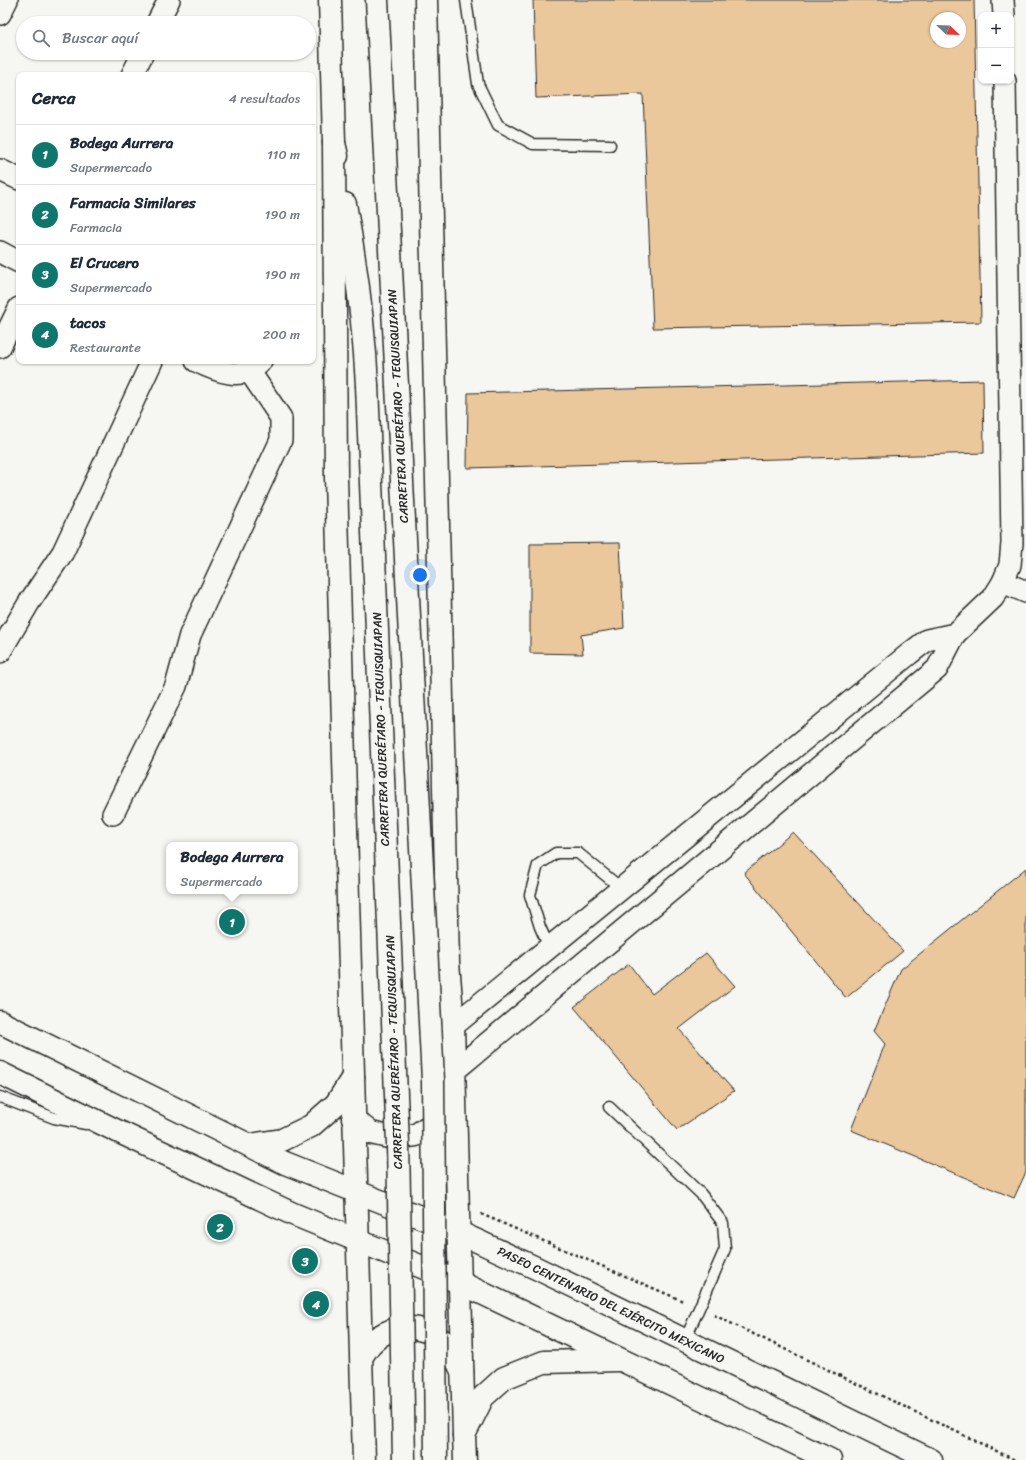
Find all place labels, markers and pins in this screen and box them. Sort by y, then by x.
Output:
pin: 1 [219,907,245,937]
pin: 2 [207,1212,233,1242]
pin: 3 [292,1246,318,1276]
pin: 4 [303,1289,329,1319]

